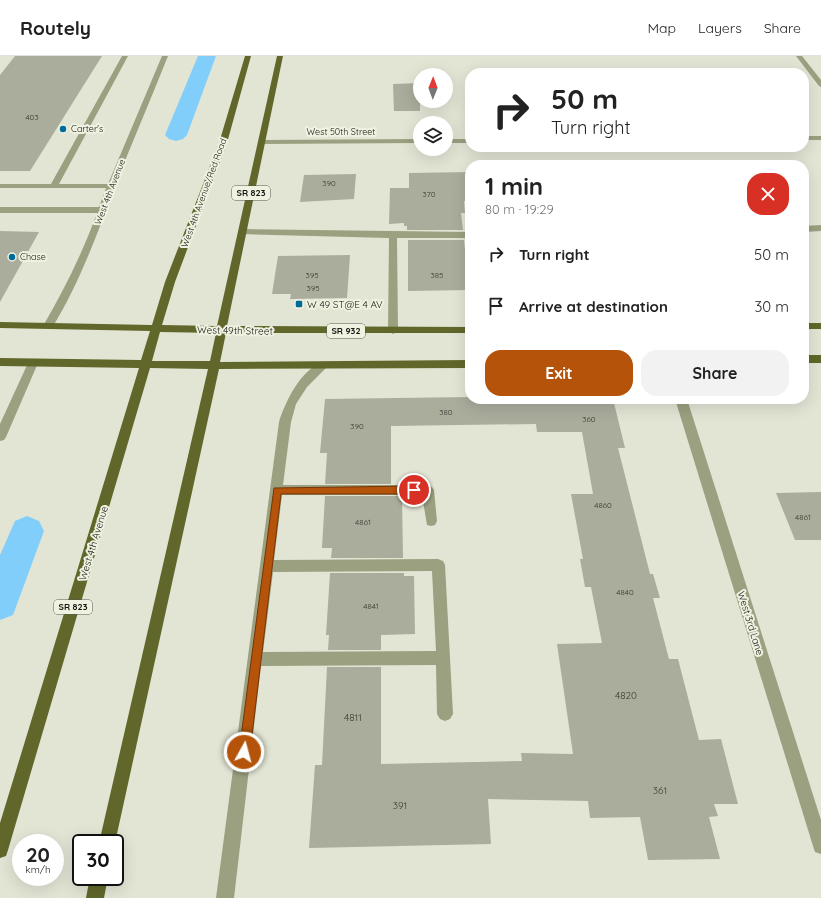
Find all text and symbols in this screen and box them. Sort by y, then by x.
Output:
text: Routely [20,16,91,40]
text: Map [647,19,676,37]
text: Layers [698,19,742,37]
text: Share [764,19,801,37]
north arrow [413,68,453,108]
map controls [413,68,453,156]
text: 50 m [551,81,618,116]
icon: right [485,84,537,136]
house number: 403 [25,112,39,122]
button: layers [413,116,453,156]
text: Turn right [551,116,631,139]
place label: Carter's [71,123,103,134]
marker: Carter's [58,124,68,134]
street label: West 50th Street [307,126,375,137]
street label: West 4th Avenue/Red Road [179,137,228,249]
street label: West 4th Avenue [92,157,127,226]
text: 1 min [485,171,543,201]
button: close [747,173,789,215]
house number: 390 [322,178,336,188]
road number: SR 823 [232,186,270,200]
house number: 370 [422,189,436,199]
text: 80 m · 19:29 [485,201,554,217]
icon: right [485,243,507,265]
text: Turn right [519,245,590,264]
text: 50 m [754,245,789,264]
place label: Chase [20,251,46,262]
marker: Chase [7,252,17,262]
house number: 395 [305,270,319,280]
house number: 385 [431,270,443,280]
house number: 395 [306,283,320,293]
icon: arrive [485,295,507,317]
text: Arrive at destination [519,297,668,316]
text: 30 m [754,297,789,316]
place label: W 49 ST@E 4 AV [307,298,383,311]
marker: W 49 ST@E 4 AV [294,299,304,309]
street label: West 49th Street [197,323,274,338]
road number: SR 932 [327,324,365,338]
button: Exit [485,350,633,396]
button: Share [641,350,789,396]
house number: 380 [439,407,453,417]
house number: 360 [582,414,596,424]
house number: 390 [350,421,364,431]
pin [397,473,431,507]
icon: arrive [403,479,425,501]
house number: 4860 [594,500,612,510]
street label: West 4th Avenue [76,504,111,582]
house number: 4861 [795,512,811,522]
house number: 4861 [355,517,371,527]
house number: 4840 [616,587,634,597]
street label: West 3rd Lane [735,589,767,657]
road number: SR 823 [54,600,92,614]
house number: 4841 [363,601,379,611]
house number: 4820 [615,689,637,702]
house number: 4811 [344,711,362,724]
position arrow [223,731,265,773]
house number: 361 [653,784,667,797]
house number: 391 [393,799,407,812]
speed limit sign: 30 [72,834,124,886]
text: 20 [26,842,50,867]
text: km/h [25,863,51,876]

